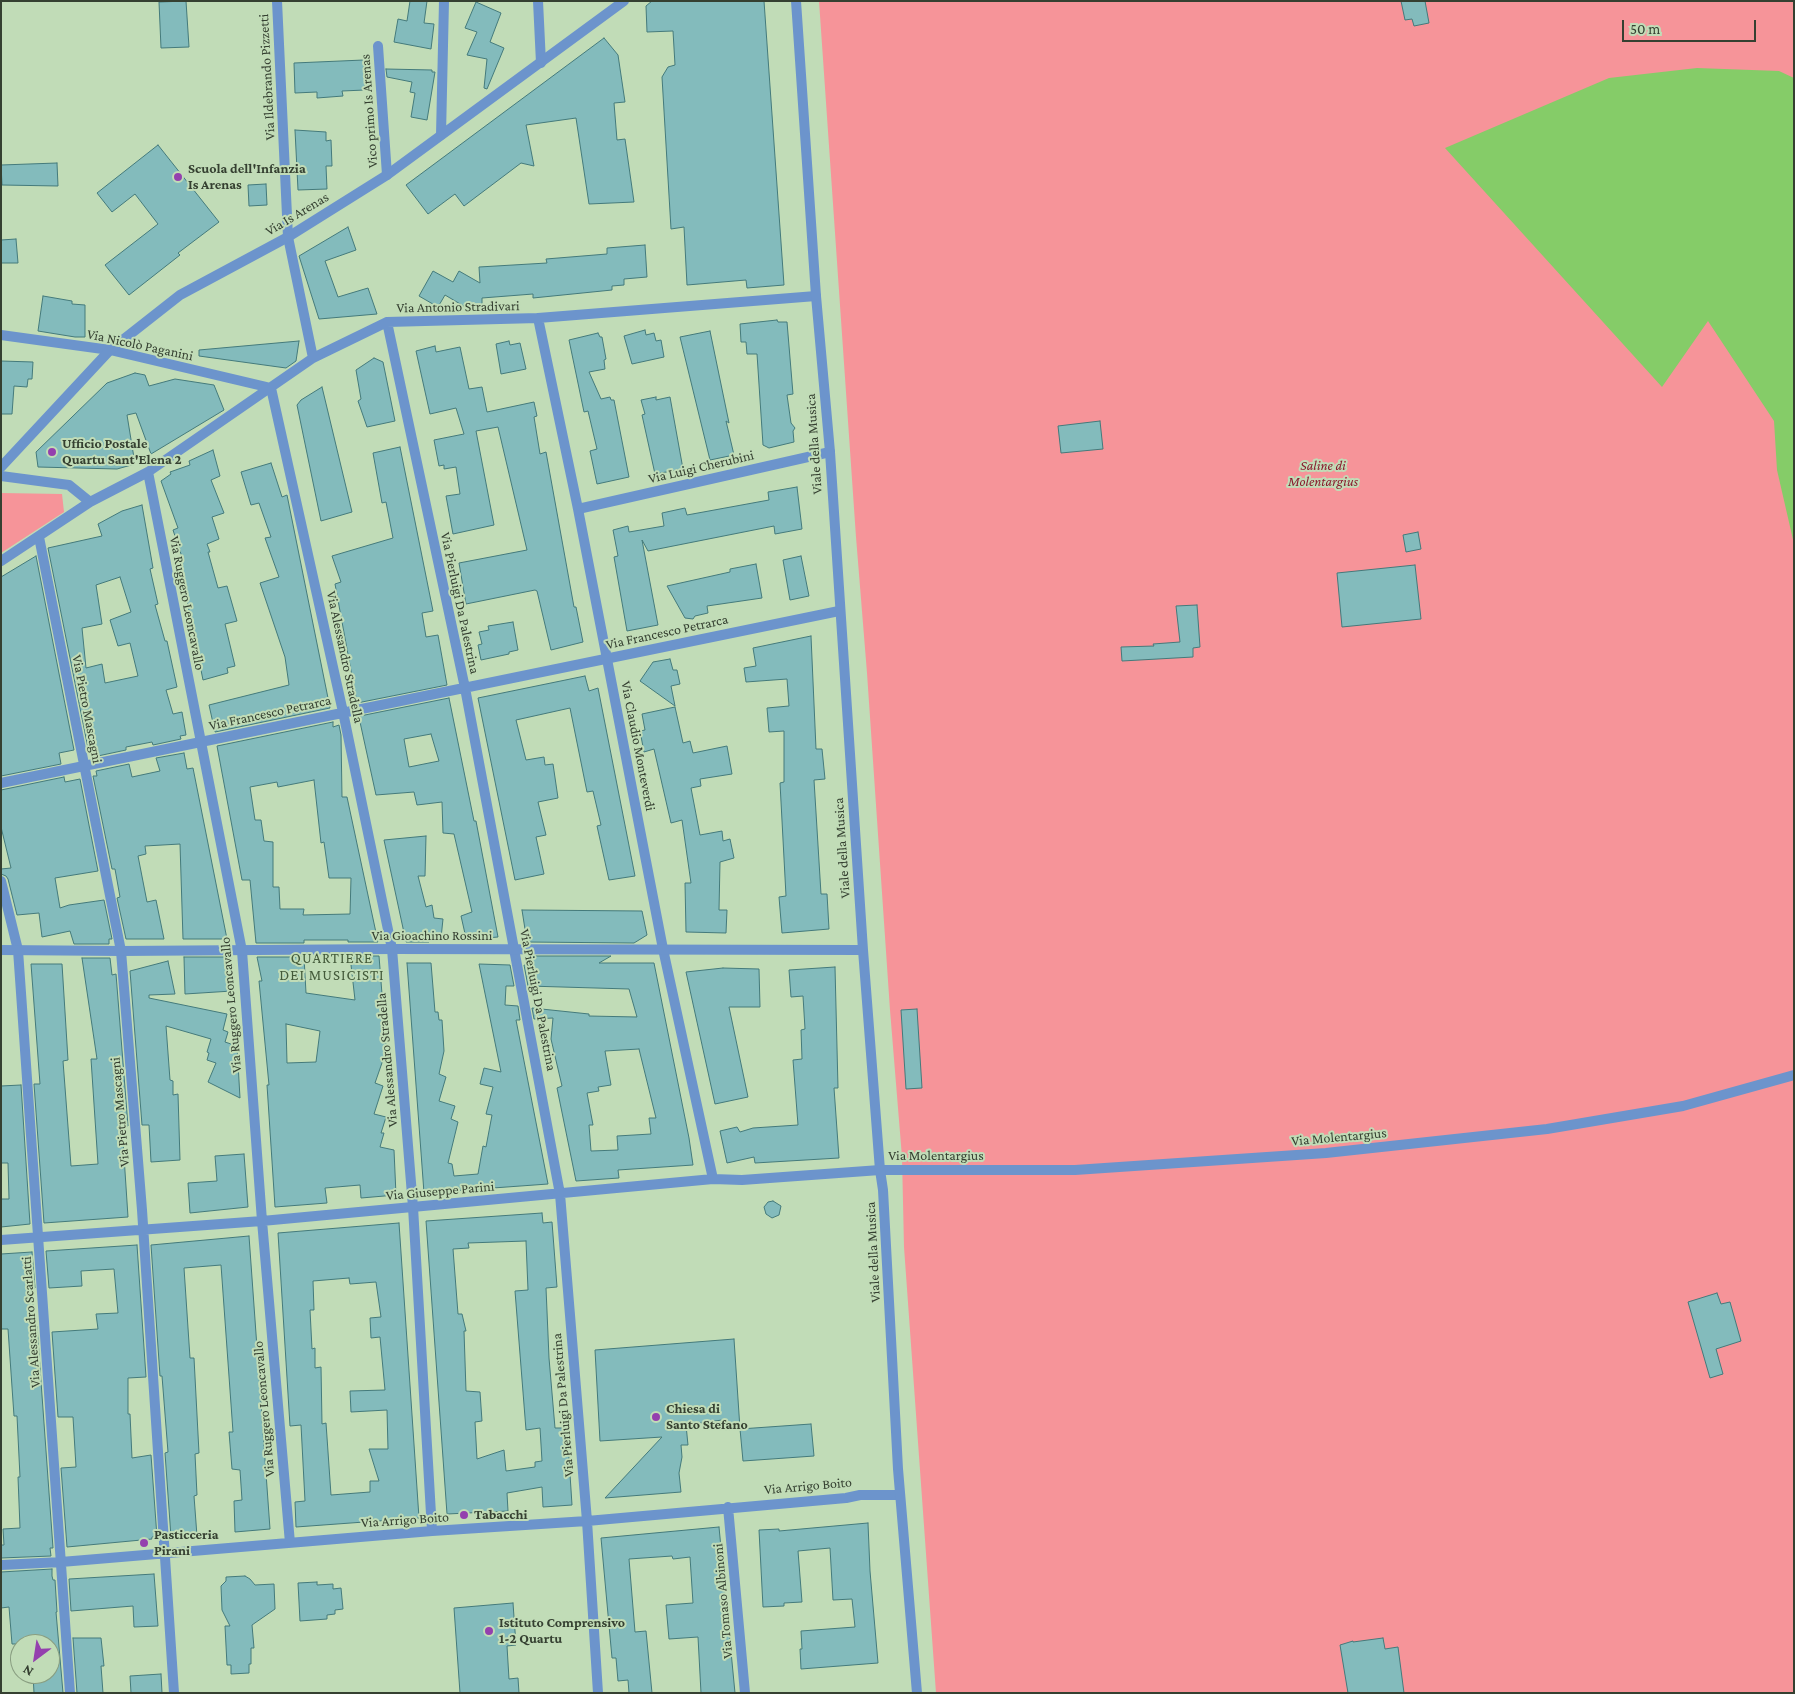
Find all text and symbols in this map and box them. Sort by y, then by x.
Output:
scale bar [1625,10,1759,42]
street label: Via Ildebrando Pizzetti [255,13,279,141]
text: 50 m [1630,21,1660,37]
street label: Vico primo Is Arenas [357,53,381,169]
place label: Scuola dell'Infanzia Is Arenas [188,161,306,193]
marker: Scuola dell'Infanzia Is Arenas [172,171,184,183]
street label: Via Is Arenas [262,188,332,240]
street label: Via Antonio Stradivari [396,298,520,316]
street label: Via Nicolò Paganini [85,326,195,364]
street label: Viale della Musica [802,393,826,495]
place label: Ufficio Postale Quartu Sant'Elena 2 [62,436,182,468]
marker: Ufficio Postale Quartu Sant'Elena 2 [46,446,58,458]
street label: Via Luigi Cherubini [647,447,755,487]
park label: Saline di Molentargius [1288,458,1358,491]
street label: Via Pierluigi Da Palestrina [437,531,483,675]
street label: Via Ruggero Leoncavallo [166,534,208,672]
street label: Via Alessandro Stradella [323,589,367,725]
street label: Via Francesco Petrarca [604,611,730,653]
street label: Via Pietro Mascagni [68,653,106,765]
street label: Via Claudio Monteverdi [617,680,659,812]
street label: Via Francesco Petrarca [207,692,333,734]
street label: Viale della Musica [830,797,854,899]
street label: Via Gioachino Rossini [372,928,492,944]
street label: Via Pierluigi Da Palestrina [516,928,560,1072]
street label: Via Ruggero Leoncavallo [217,936,245,1074]
district label: QUARTIERE DEI MUSICISTI [278,949,386,984]
street label: Via Alessandro Stradella [373,992,401,1128]
street label: Via Pietro Mascagni [107,1056,133,1168]
street label: Via Molentargius [1291,1124,1387,1150]
street label: Via Molentargius [888,1148,984,1164]
street label: Via Giuseppe Parini [385,1178,495,1204]
street label: Viale della Musica [862,1201,884,1303]
street label: Via Alessandro Scarlatti [18,1256,44,1388]
street label: Via Pierluigi Da Palestrina [548,1332,578,1478]
street label: Via Ruggero Leoncavallo [250,1340,278,1478]
place label: Chiesa di Santo Stefano [666,1401,748,1434]
marker: Chiesa di Santo Stefano [650,1411,662,1423]
street label: Via Arrigo Boito [763,1474,853,1498]
place label: Tabacchi [474,1507,528,1523]
street label: Via Arrigo Boito [360,1509,450,1531]
marker: Tabacchi [458,1509,470,1521]
place label: Pasticceria Pirani [154,1527,219,1560]
marker: Pasticceria Pirani [138,1537,150,1549]
street label: Via Tomaso Albinoni [710,1543,736,1659]
place label: Istituto Comprensivo 1-2 Quartu [499,1615,625,1648]
marker: Istituto Comprensivo 1-2 Quartu [483,1625,495,1637]
north arrow [10,1634,60,1684]
text: N [20,1662,36,1680]

